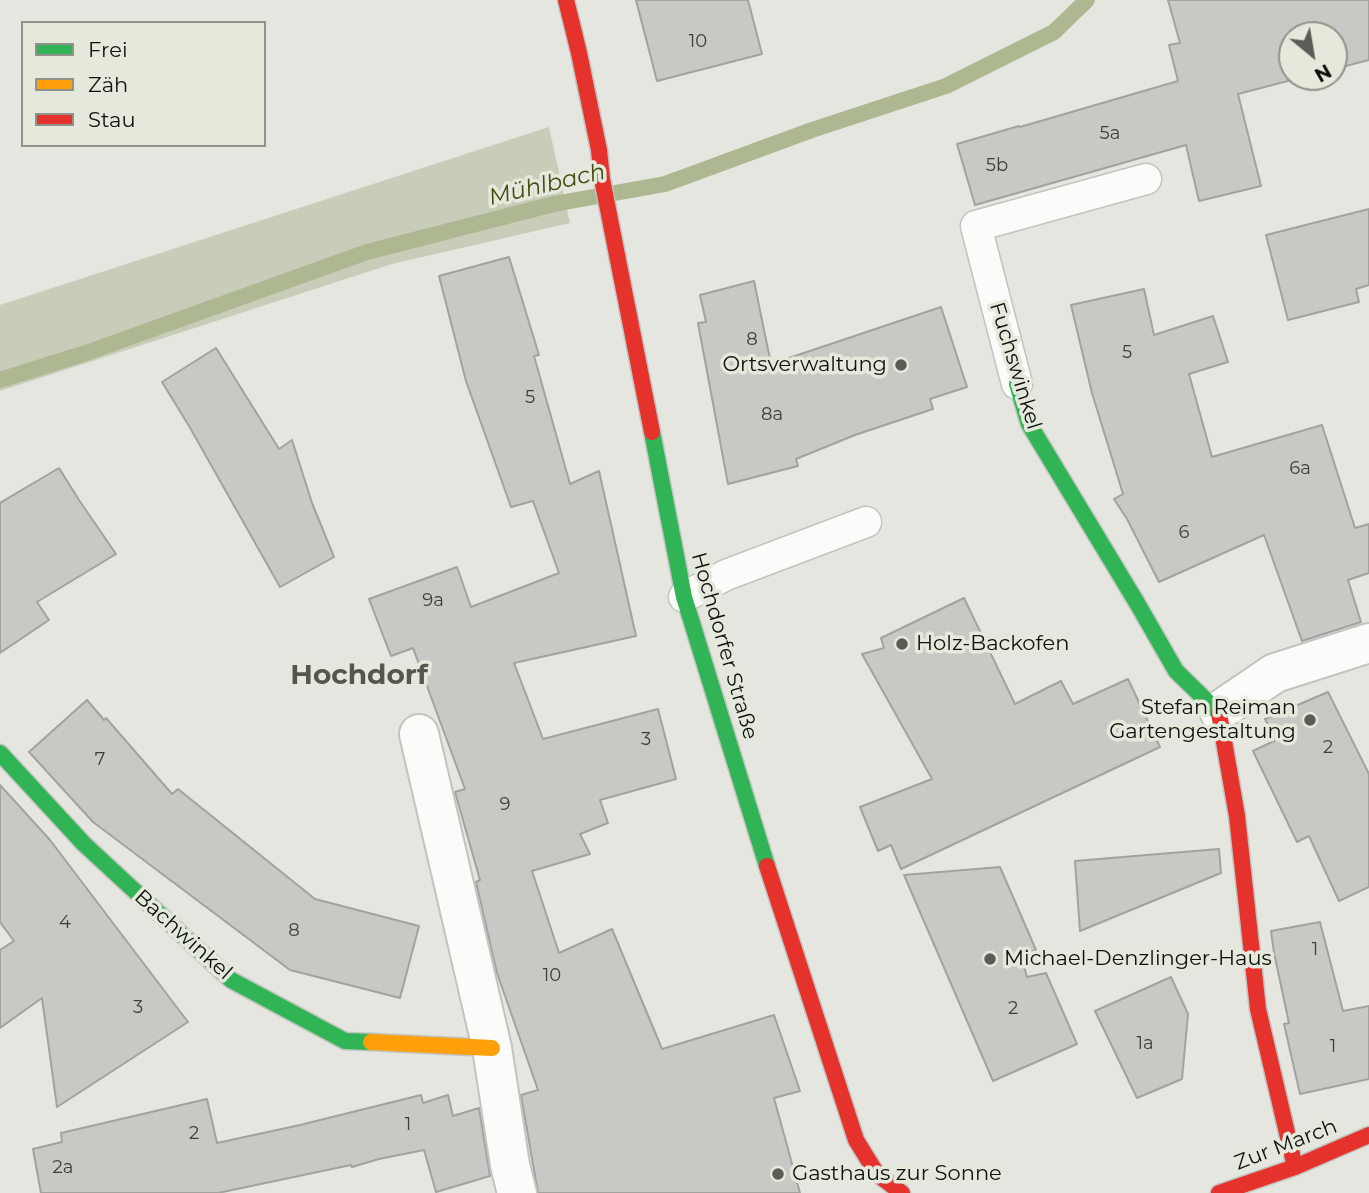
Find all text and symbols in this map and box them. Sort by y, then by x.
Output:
legend [21,21,266,147]
north arrow [1278,21,1348,91]
house number: 10 [689,31,707,53]
text: Frei [88,37,128,62]
text: N [1310,59,1335,87]
text: Zäh [88,72,128,97]
text: Stau [88,107,136,132]
house number: 5a [1100,123,1120,145]
house number: 5b [986,155,1008,177]
water label: Mühlbach [486,158,608,212]
street label: Fuchswinkel [984,299,1046,433]
house number: 8 [746,329,758,351]
house number: 5 [1122,342,1132,364]
place label: Ortsverwaltung [722,352,887,378]
marker: Ortsverwaltung [893,357,909,373]
house number: 5 [525,387,535,409]
house number: 8a [761,404,783,426]
house number: 6a [1289,458,1311,480]
house number: 6 [1179,522,1189,544]
street label: Hochdorfer Straße [685,549,763,743]
house number: 9a [422,590,444,612]
place label: Holz-Backofen [916,631,1069,657]
marker: Holz-Backofen [894,636,910,652]
district label: Hochdorf [290,659,428,693]
place label: Stefan Reiman Gartengestaltung [1109,695,1296,745]
marker: Stefan Reiman Gartengestaltung [1302,712,1318,728]
house number: 3 [641,729,651,751]
house number: 2 [1323,737,1333,759]
house number: 7 [95,749,105,771]
house number: 9 [500,794,510,816]
street label: Bachwinkel [129,885,237,985]
house number: 4 [59,912,71,934]
house number: 8 [288,920,300,942]
house number: 1 [1312,939,1318,961]
place label: Michael-Denzlinger-Haus [1004,946,1272,972]
marker: Michael-Denzlinger-Haus [982,951,998,967]
house number: 10 [543,965,561,987]
house number: 3 [133,997,143,1019]
house number: 2 [1008,998,1018,1020]
house number: 1a [1136,1033,1154,1055]
house number: 1 [1330,1036,1336,1058]
house number: 1 [405,1114,411,1136]
street label: Zur March [1231,1114,1341,1176]
house number: 2 [189,1123,199,1145]
house number: 2a [53,1157,73,1179]
place label: Gasthaus zur Sonne [792,1161,1002,1187]
marker: Gasthaus zur Sonne [770,1166,786,1182]

